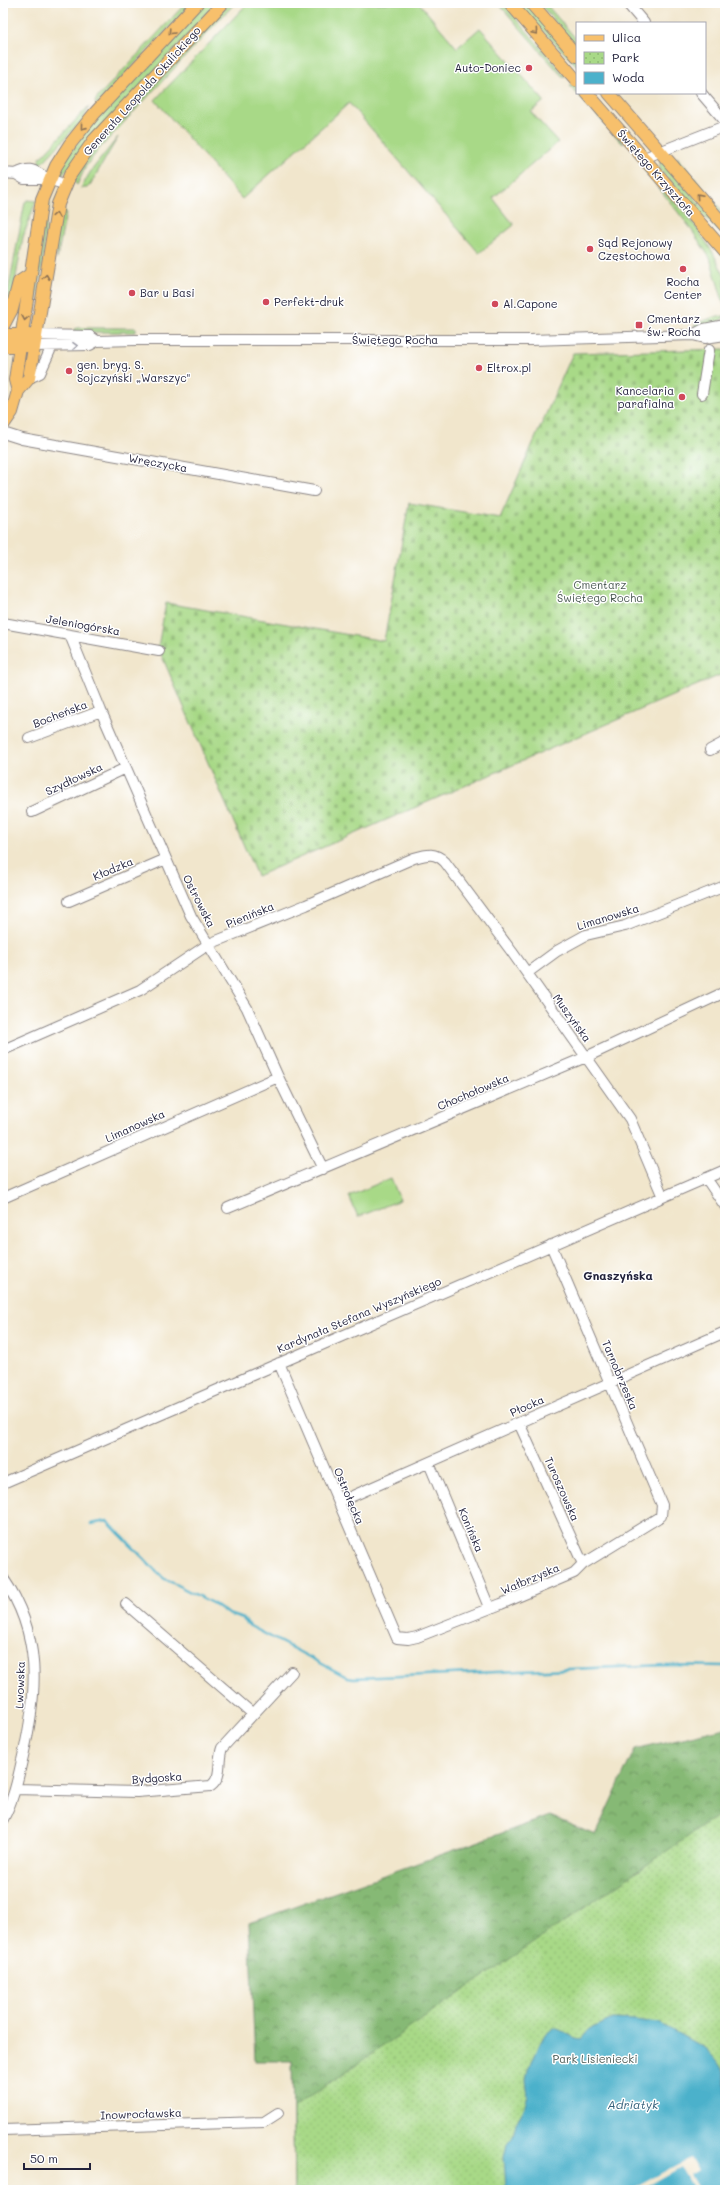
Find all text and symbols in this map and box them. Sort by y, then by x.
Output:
legend [576,22,706,94]
street label: Generała Leopolda Okulickiego [80,23,204,158]
one-way arrow [169,27,176,34]
one-way arrow [531,28,538,35]
text: Ulica [612,29,641,45]
text: Park [612,49,639,65]
place label: Auto-Doniec [455,60,521,75]
marker: Auto-Doniec [524,63,534,73]
text: Woda [612,69,645,85]
one-way arrow [81,123,88,130]
street label: Świętego Krzysztofa [614,126,699,220]
one-way arrow [697,194,704,201]
one-way arrow [51,211,59,218]
place label: Sąd Rejonowy Częstochowa [598,235,673,263]
marker: Sąd Rejonowy Częstochowa [585,244,595,254]
marker: Rocha Center [678,264,688,274]
one-way arrow [41,274,50,280]
place label: Rocha Center [664,274,702,302]
place label: Bar u Basi [140,285,195,300]
marker: Bar u Basi [127,288,137,298]
place label: Perfekt-druk [274,294,344,309]
place label: Al.Capone [503,296,558,311]
marker: Perfekt-druk [261,297,271,307]
marker: Al.Capone [490,299,500,309]
place label: Cmentarz św. Rocha [647,311,701,339]
one-way arrow [21,315,30,321]
marker: Cmentarz św. Rocha [634,320,644,330]
street label: Świętego Rocha [352,332,438,347]
one-way arrow [72,341,78,350]
place label: gen. bryg. S. Sojczyński „Warszyc" [77,357,191,385]
place label: Eltrox.pl [487,360,531,375]
marker: Eltrox.pl [474,363,484,373]
marker: gen. bryg. S. Sojczyński „Warszyc" [64,366,74,376]
place label: Kancelaria parafialna [616,383,674,411]
marker: Kancelaria parafialna [677,392,687,402]
street label: Wręczycka [127,450,189,475]
park label: Cmentarz Świętego Rocha [557,577,643,605]
street label: Jeleniogórska [45,611,121,638]
street label: Bocheńska [31,696,89,731]
street label: Szydłowska [43,759,105,798]
street label: Kłodzka [90,853,135,884]
street label: Ostrowska [180,872,219,930]
street label: Pienińska [224,898,276,931]
street label: Limanowska [575,900,641,933]
street label: Muszyńska [550,991,595,1045]
street label: Chochołowska [435,1070,511,1113]
street label: Limanowska [103,1106,167,1145]
district label: Gnaszyńska [583,1267,653,1283]
street label: Kardynała Stefana Wyszyńskiego [274,1273,444,1356]
street label: Tarnobrzeska [599,1338,642,1412]
street label: Płocka [507,1391,546,1420]
street label: Turoszowska [542,1454,583,1523]
street label: Ostrołęcka [331,1465,368,1527]
street label: Konińska [455,1505,488,1554]
street label: Wałbrzyska [498,1559,562,1598]
street label: Lwowska [11,1661,28,1709]
street label: Bydgoska [131,1768,183,1787]
park label: Park Lisieniecki [552,2051,638,2066]
water label: Adriatyk [607,2096,659,2112]
street label: Inowrocławska [100,2105,182,2122]
scale bar [24,2145,90,2171]
text: 50 m [30,2150,58,2166]

